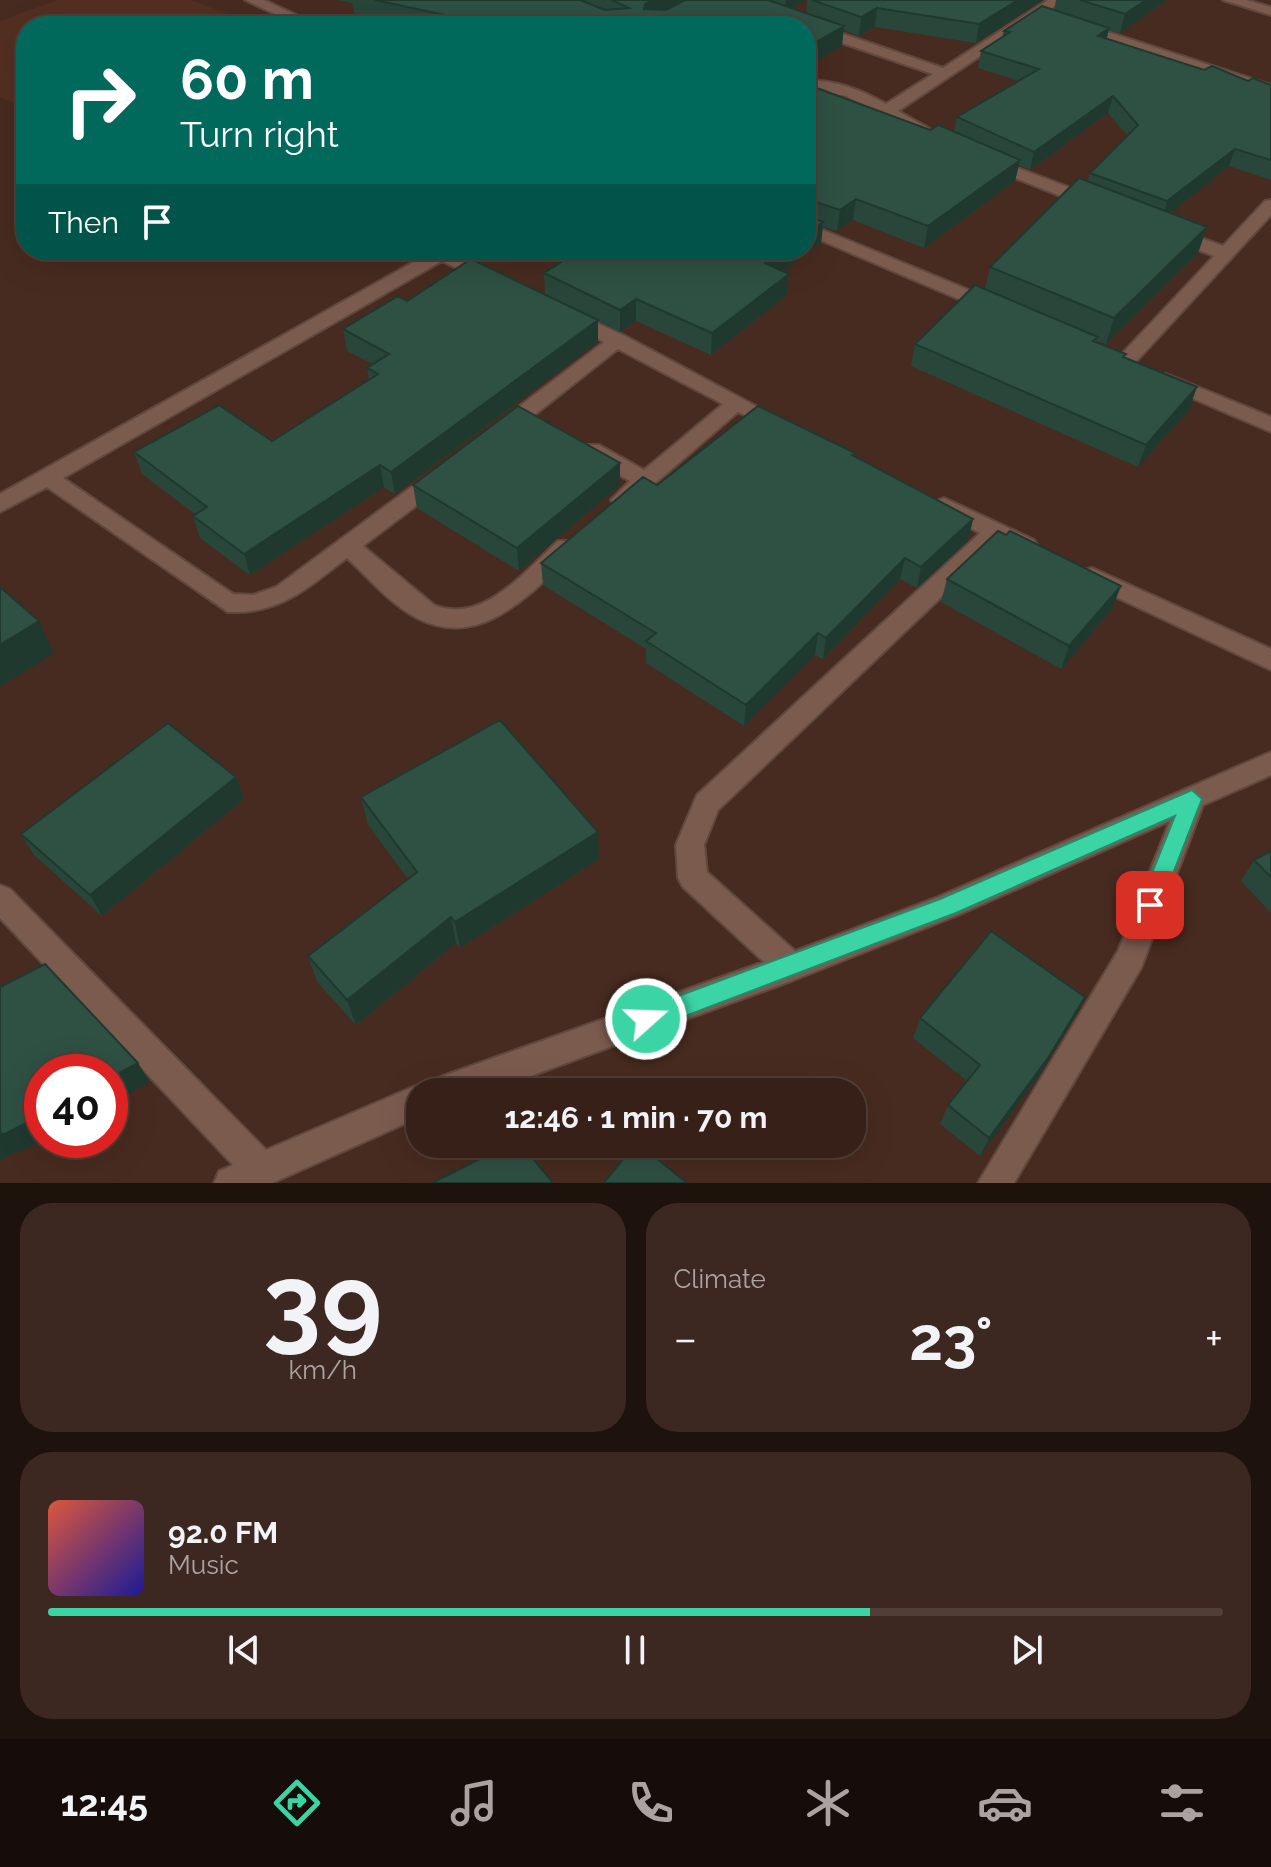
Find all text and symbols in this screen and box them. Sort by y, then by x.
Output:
text: 60 m [180,46,314,112]
icon: right [48,48,152,152]
text: Turn right [180,113,339,155]
icon: arrive [135,200,179,244]
text: Then [48,205,119,240]
pin [1116,871,1184,939]
icon: arrive [1128,883,1172,927]
position arrow [604,977,688,1061]
speed limit sign: 40 [24,1054,128,1158]
text: 12:46 · 1 min · 70 m [505,1100,767,1135]
text: 39 [263,1242,382,1364]
text: Climate [674,1264,766,1294]
text: 23° [909,1304,993,1374]
text: − [674,1313,697,1364]
text: + [1205,1313,1223,1364]
text: km/h [288,1355,357,1385]
text: 92.0 FM [168,1515,278,1550]
text: Music [168,1550,239,1580]
icon: previous [222,1628,266,1672]
icon: pause [613,1628,657,1672]
icon: next [1005,1628,1049,1672]
icon: directions [269,1775,325,1831]
icon: music [446,1775,502,1831]
icon: phone [623,1775,679,1831]
icon: climate [800,1775,856,1831]
icon: car [977,1775,1033,1831]
icon: filters [1154,1775,1210,1831]
text: 12:45 [61,1782,148,1824]

